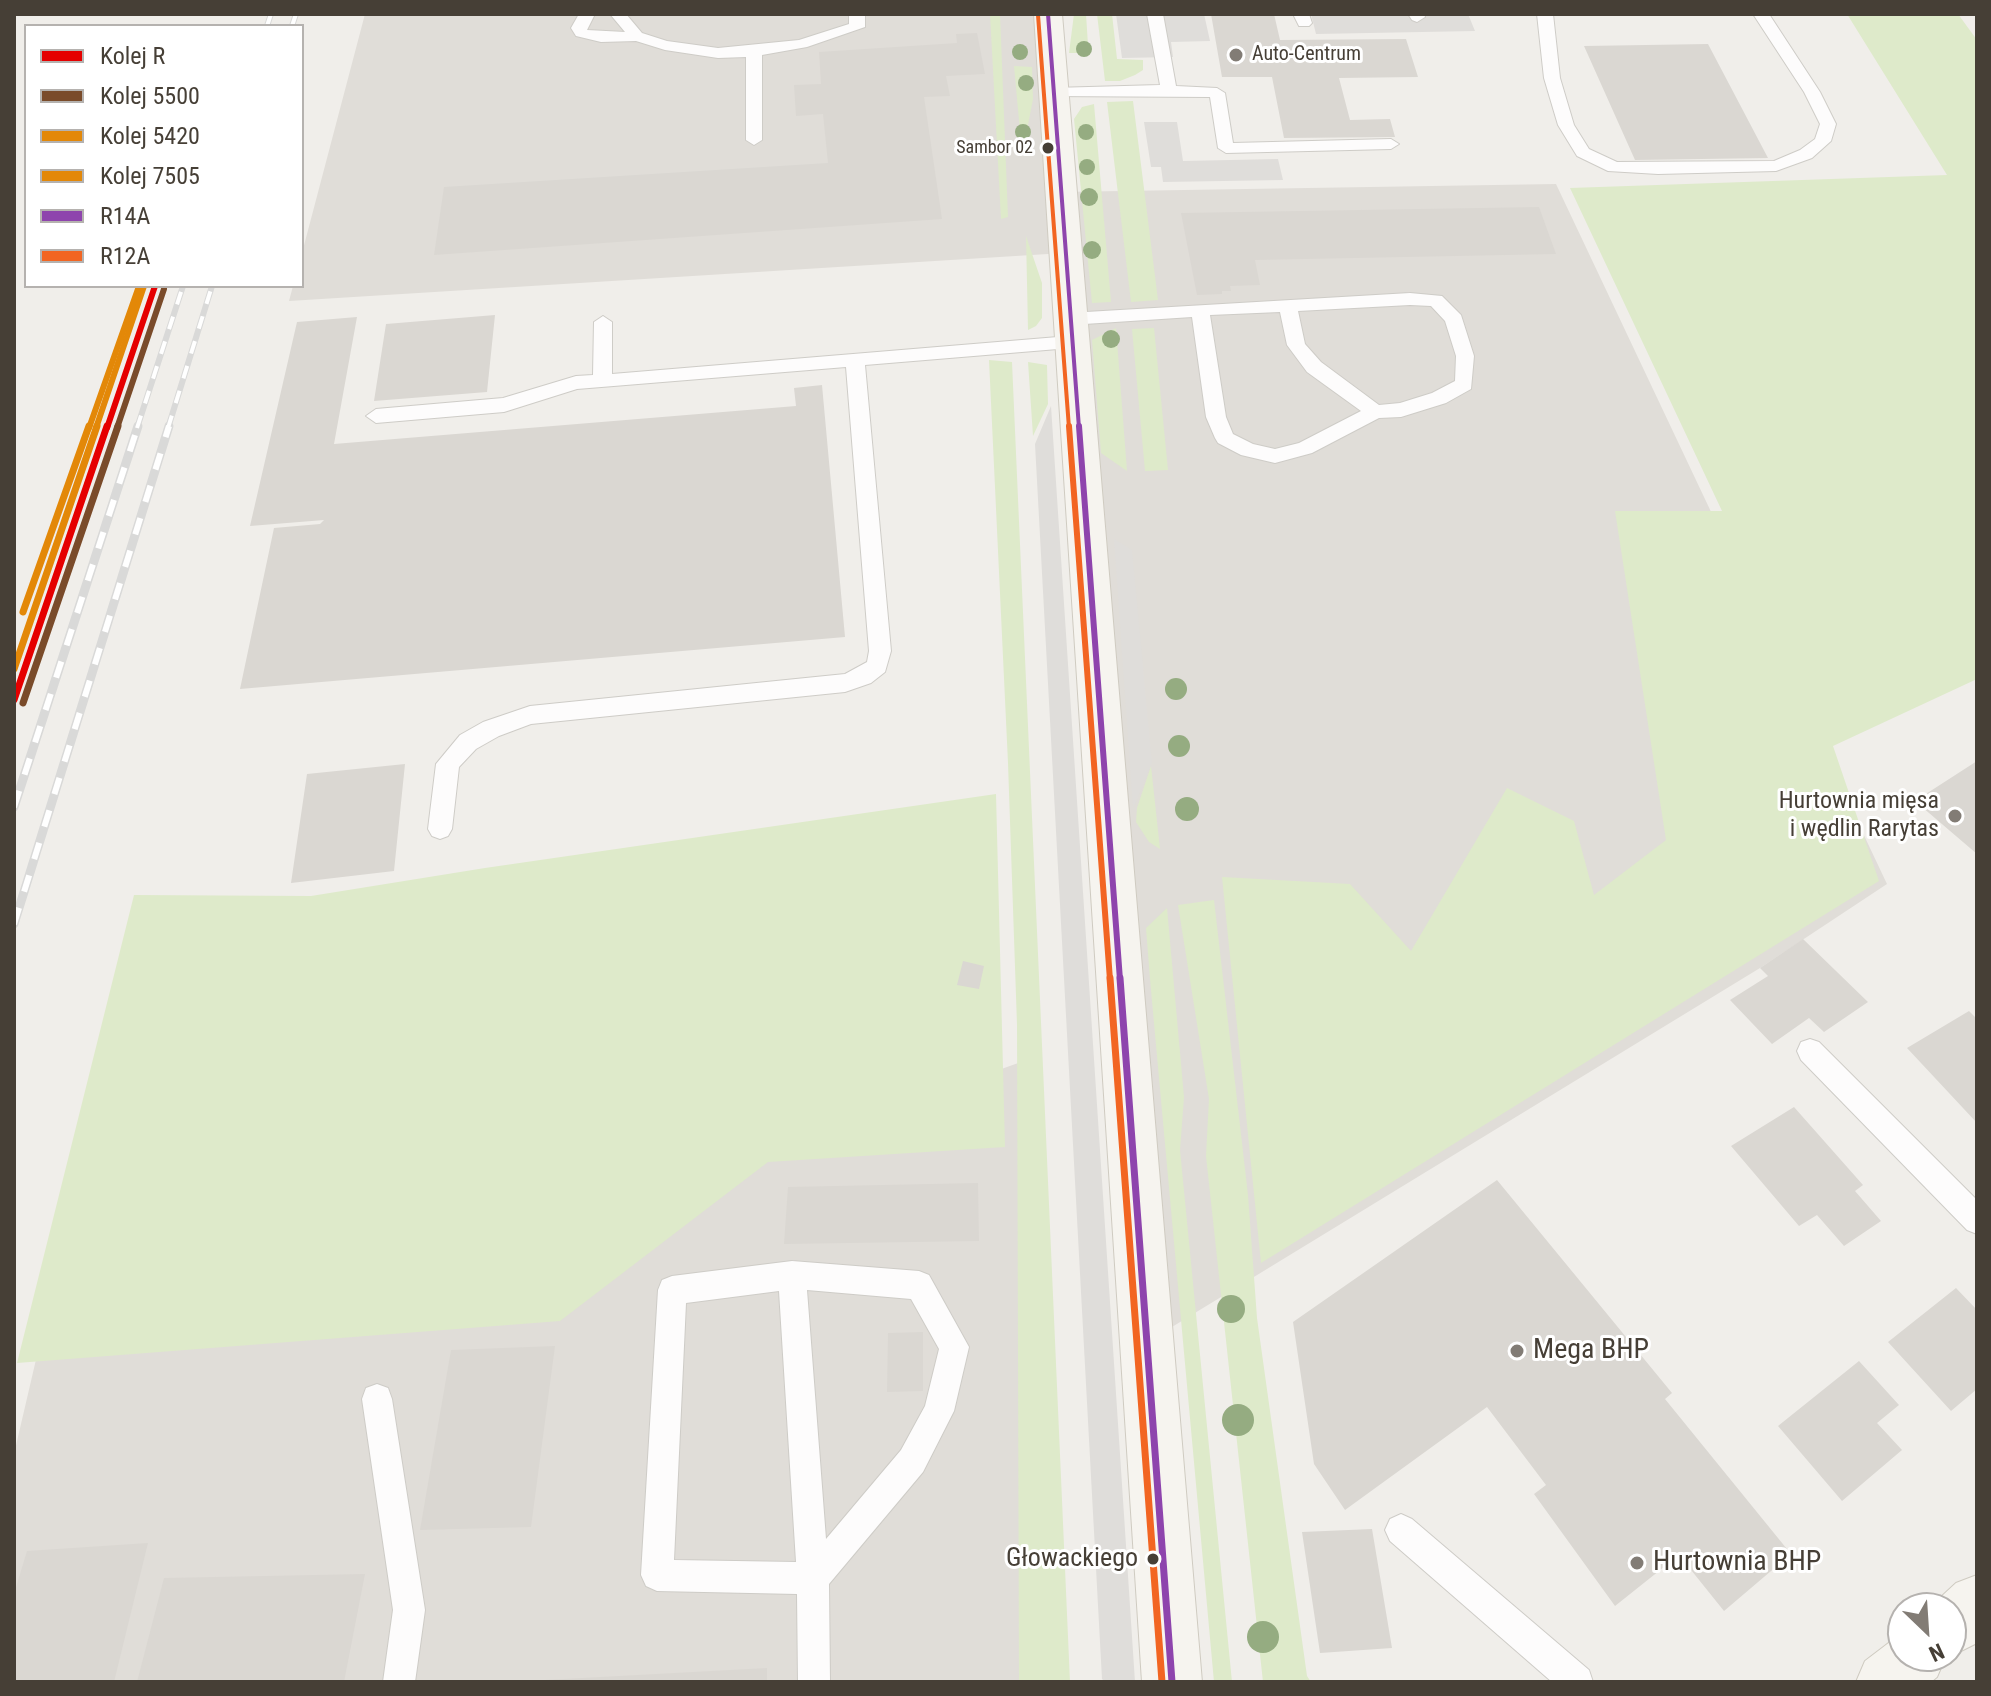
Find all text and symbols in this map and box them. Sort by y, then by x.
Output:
legend [24,24,304,288]
text: Kolej R [100,42,165,70]
place label: Auto-Centrum [1252,43,1361,67]
marker: Auto-Centrum [1227,46,1245,64]
text: Kolej 5500 [100,82,200,110]
text: Kolej 5420 [100,122,200,150]
place label: Sambor 02 [956,137,1033,159]
marker: Sambor 02 [1040,140,1056,156]
text: Kolej 7505 [100,162,200,190]
text: R14A [100,202,150,230]
text: R12A [100,242,150,270]
place label: Hurtownia mięsa i wędlin Rarytas [1779,788,1939,844]
marker: Hurtownia mięsa i wędlin Rarytas [1946,807,1964,825]
place label: Mega BHP [1533,1334,1649,1368]
marker: Mega BHP [1508,1342,1526,1360]
place label: Głowackiego [1006,1543,1138,1575]
place label: Hurtownia BHP [1653,1546,1821,1580]
marker: Głowackiego [1145,1551,1161,1567]
marker: Hurtownia BHP [1628,1554,1646,1572]
north arrow [1887,1592,1967,1672]
text: N [1925,1638,1948,1667]

